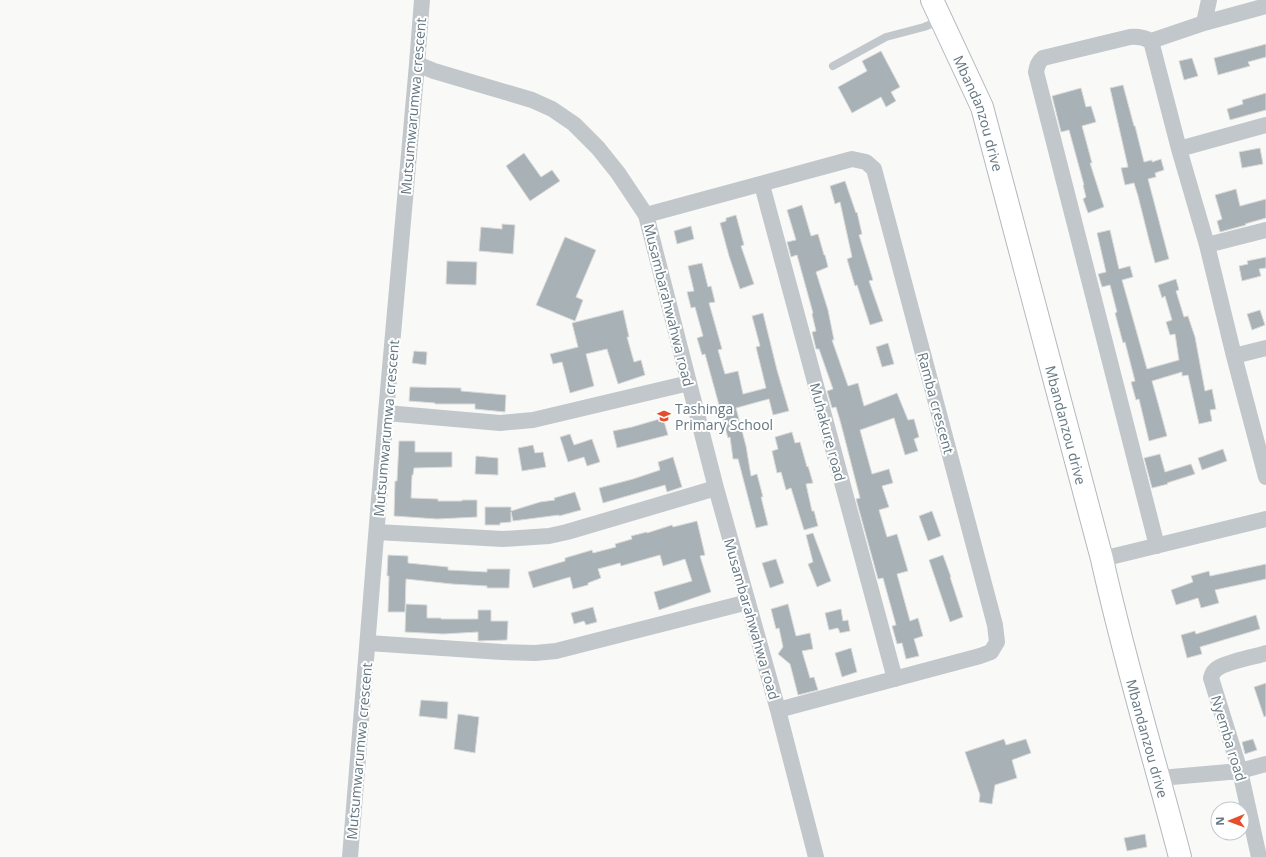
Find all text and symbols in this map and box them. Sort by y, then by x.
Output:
street label: Mutsumwarumwa crescent [396,17,430,195]
street label: Mbandanzou drive [950,52,1008,173]
street label: Musambarahwahwa road [640,222,698,388]
street label: Mutsumwarumwa crescent [369,339,403,517]
street label: Ramba crescent [913,350,959,456]
street label: Mbandanzou drive [1042,363,1091,487]
street label: Muhakure road [806,381,850,483]
place label: Tashinga Primary School [675,399,773,434]
school or university icon: Tashinga Primary School [656,408,672,424]
street label: Musambarahwahwa road [720,536,784,702]
street label: Mutsumwarumwa crescent [342,662,376,840]
street label: Mbandanzou drive [1123,677,1173,800]
street label: Nyemba road [1207,693,1251,783]
north arrow [1210,801,1250,841]
text: N [1212,817,1227,826]

